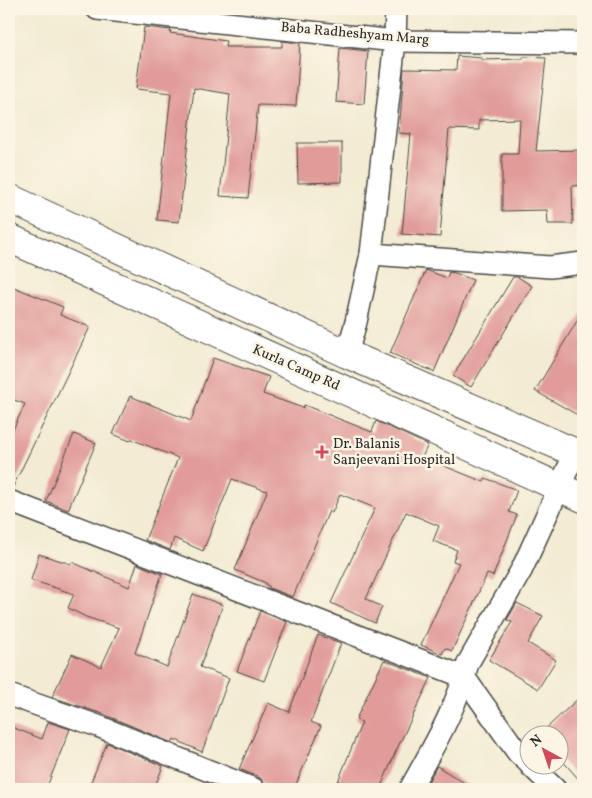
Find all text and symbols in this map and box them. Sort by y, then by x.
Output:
street label: Baba Radheshyam Marg [280,18,430,50]
street label: Kurla Camp Rd [249,340,343,396]
place label: Dr. Balanis Sanjeevani Hospital [333,435,455,470]
marker: Dr. Balanis Sanjeevani Hospital [315,445,329,459]
north arrow [520,726,570,776]
text: N [527,731,547,752]

